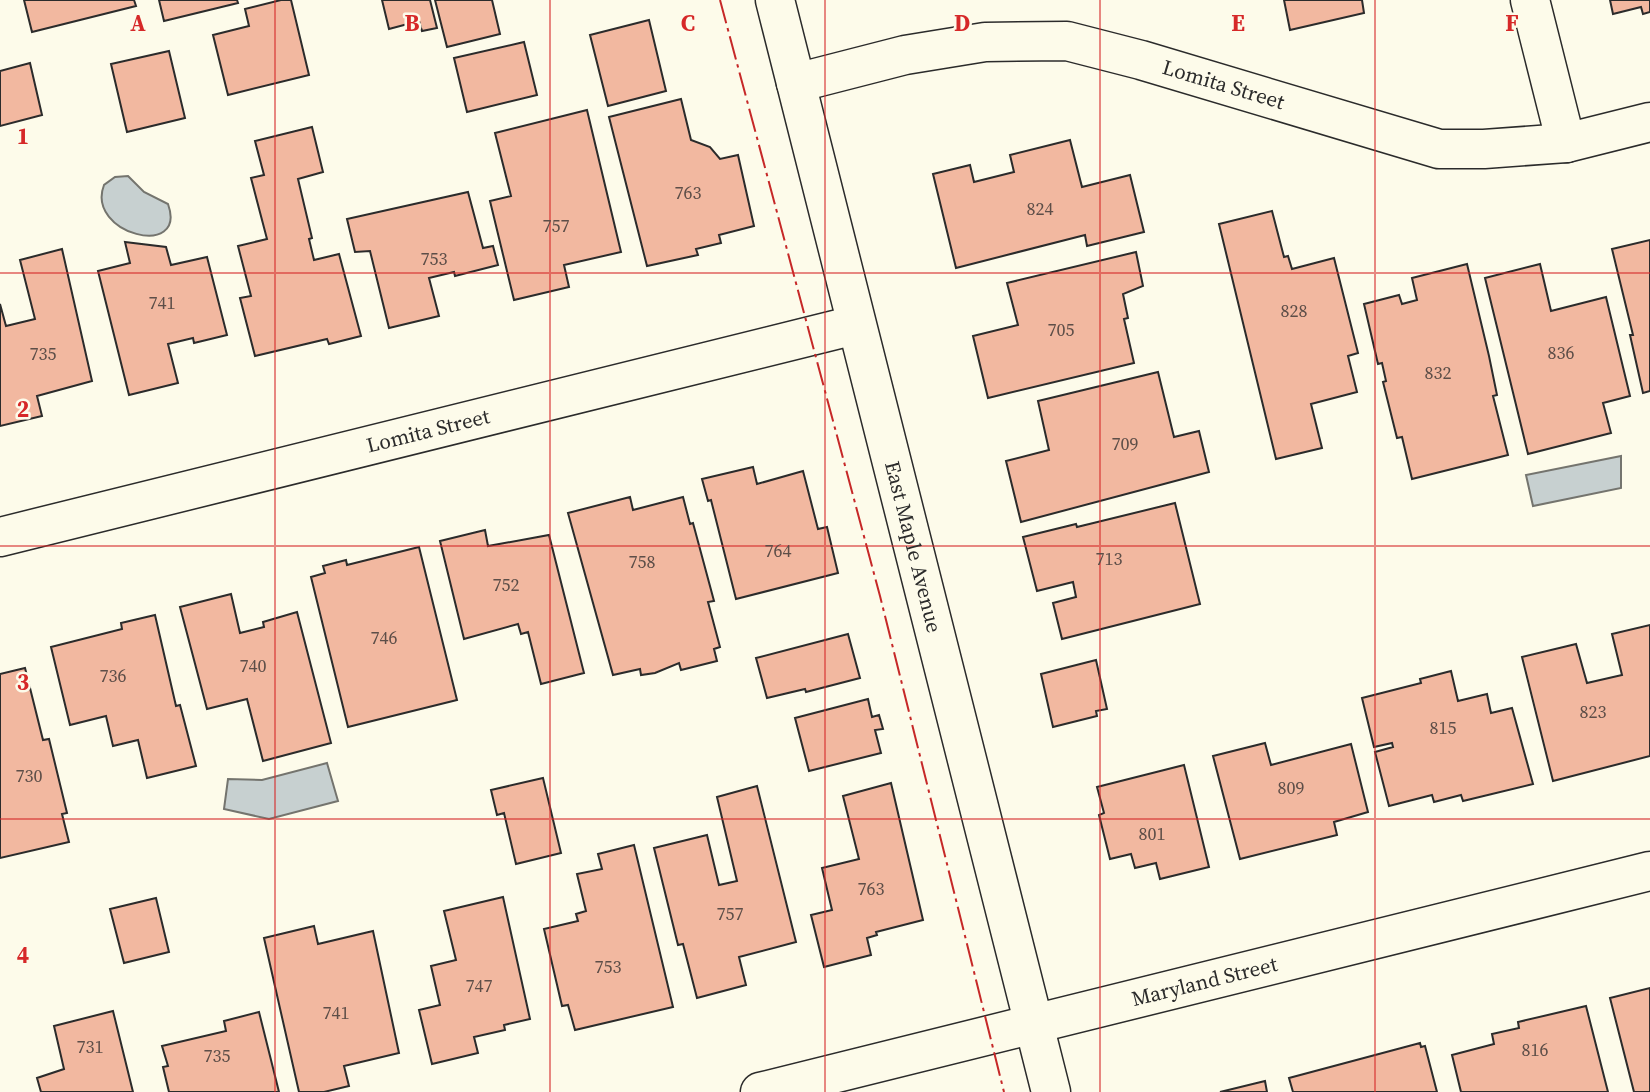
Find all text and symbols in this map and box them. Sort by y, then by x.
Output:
text: A [130,7,146,39]
text: B [405,7,420,39]
text: C [681,7,695,39]
text: D [954,7,970,39]
text: E [1231,7,1245,39]
text: F [1505,7,1519,39]
street label: Lomita Street [1159,52,1288,116]
text: 1 [17,120,29,152]
house number: 763 [675,180,702,205]
house number: 824 [1027,196,1054,221]
house number: 757 [543,213,570,238]
house number: 753 [421,246,448,271]
house number: 741 [149,290,176,315]
house number: 828 [1281,298,1308,323]
house number: 705 [1048,317,1075,342]
house number: 836 [1548,340,1575,365]
house number: 735 [30,341,57,366]
house number: 832 [1425,360,1452,385]
text: 2 [17,393,29,425]
street label: Lomita Street [363,401,493,460]
house number: 709 [1112,431,1139,456]
street label: East Maple Avenue [878,458,949,636]
house number: 764 [765,538,792,563]
house number: 713 [1096,546,1123,571]
house number: 758 [629,549,656,574]
house number: 752 [493,572,520,597]
house number: 746 [371,625,398,650]
house number: 740 [240,653,267,678]
house number: 736 [100,663,127,688]
text: 3 [17,666,29,698]
house number: 823 [1580,699,1607,724]
house number: 815 [1430,715,1457,740]
house number: 730 [16,763,43,788]
house number: 809 [1278,775,1305,800]
house number: 801 [1139,821,1166,846]
house number: 763 [858,876,885,901]
house number: 757 [717,901,744,926]
text: 4 [17,939,29,971]
street label: Maryland Street [1129,949,1280,1013]
house number: 753 [595,954,622,979]
house number: 747 [466,973,493,998]
house number: 741 [323,1000,350,1025]
house number: 731 [77,1034,104,1059]
house number: 816 [1522,1037,1549,1062]
house number: 735 [204,1043,231,1068]

